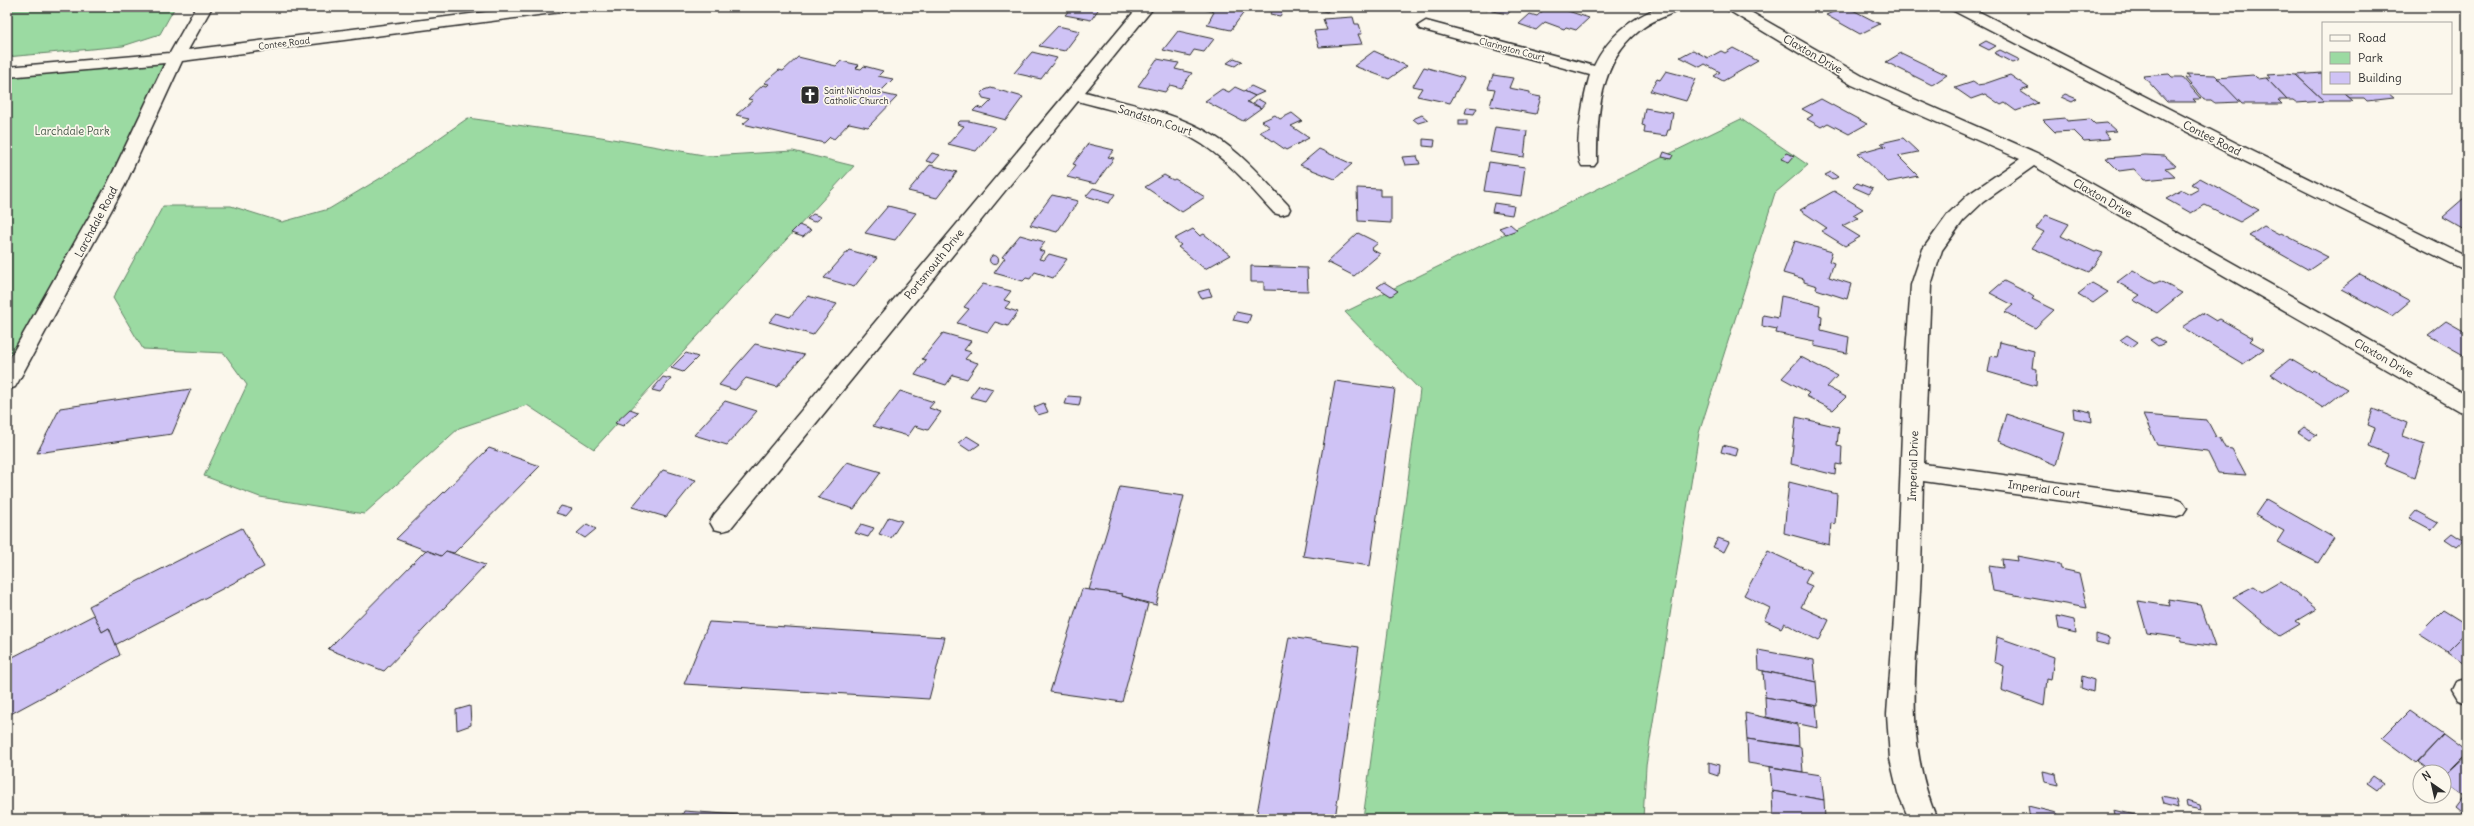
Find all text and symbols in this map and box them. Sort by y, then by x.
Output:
legend [2322,22,2452,94]
text: Road [2358,30,2386,45]
street label: Claxton Drive [1781,31,1845,77]
street label: Contee Road [258,34,310,52]
street label: Clarington Court [1478,35,1546,63]
text: Park [2358,50,2383,65]
text: Building [2358,70,2402,85]
church icon: Saint Nicholas Catholic Church [799,84,821,106]
place label: Saint Nicholas Catholic Church [824,85,889,106]
street label: Sandston Court [1116,101,1194,139]
street label: Contee Road [2181,117,2244,159]
park label: Larchdale Park [34,124,110,138]
street label: Claxton Drive [2071,175,2135,221]
street label: Larchdale Road [71,184,121,260]
street label: Portsmouth Drive [901,226,967,302]
street label: Claxton Drive [2352,335,2416,381]
street label: Imperial Drive [1905,430,1921,502]
street label: Imperial Court [2007,477,2081,501]
north arrow [2412,764,2452,804]
text: N [2419,768,2433,784]

